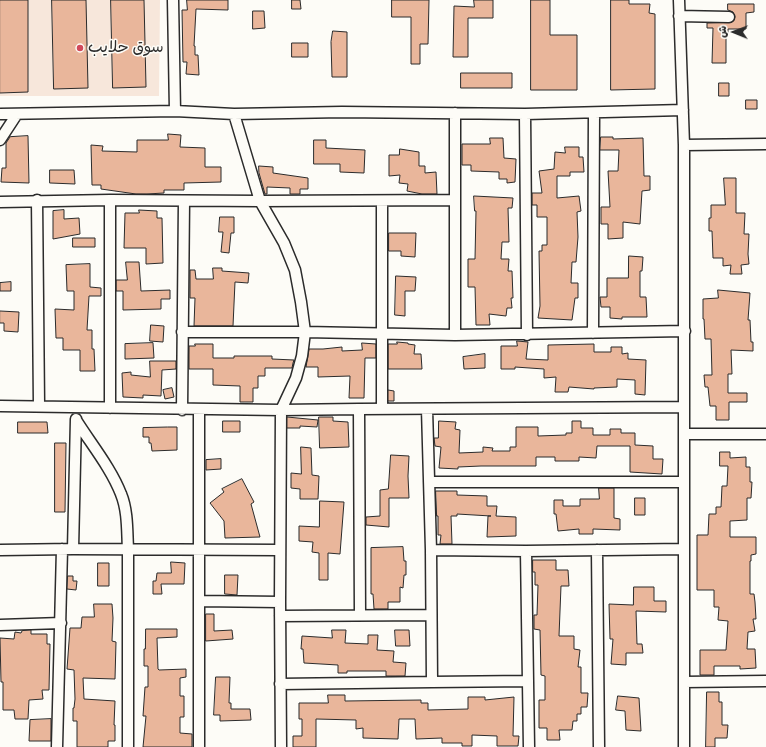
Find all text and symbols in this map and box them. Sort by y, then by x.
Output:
north arrow [714,12,754,52]
text: ش [715,26,729,38]
place label: سوق حلايب [88,38,164,58]
marker: سوق حلايب [75,43,85,53]

